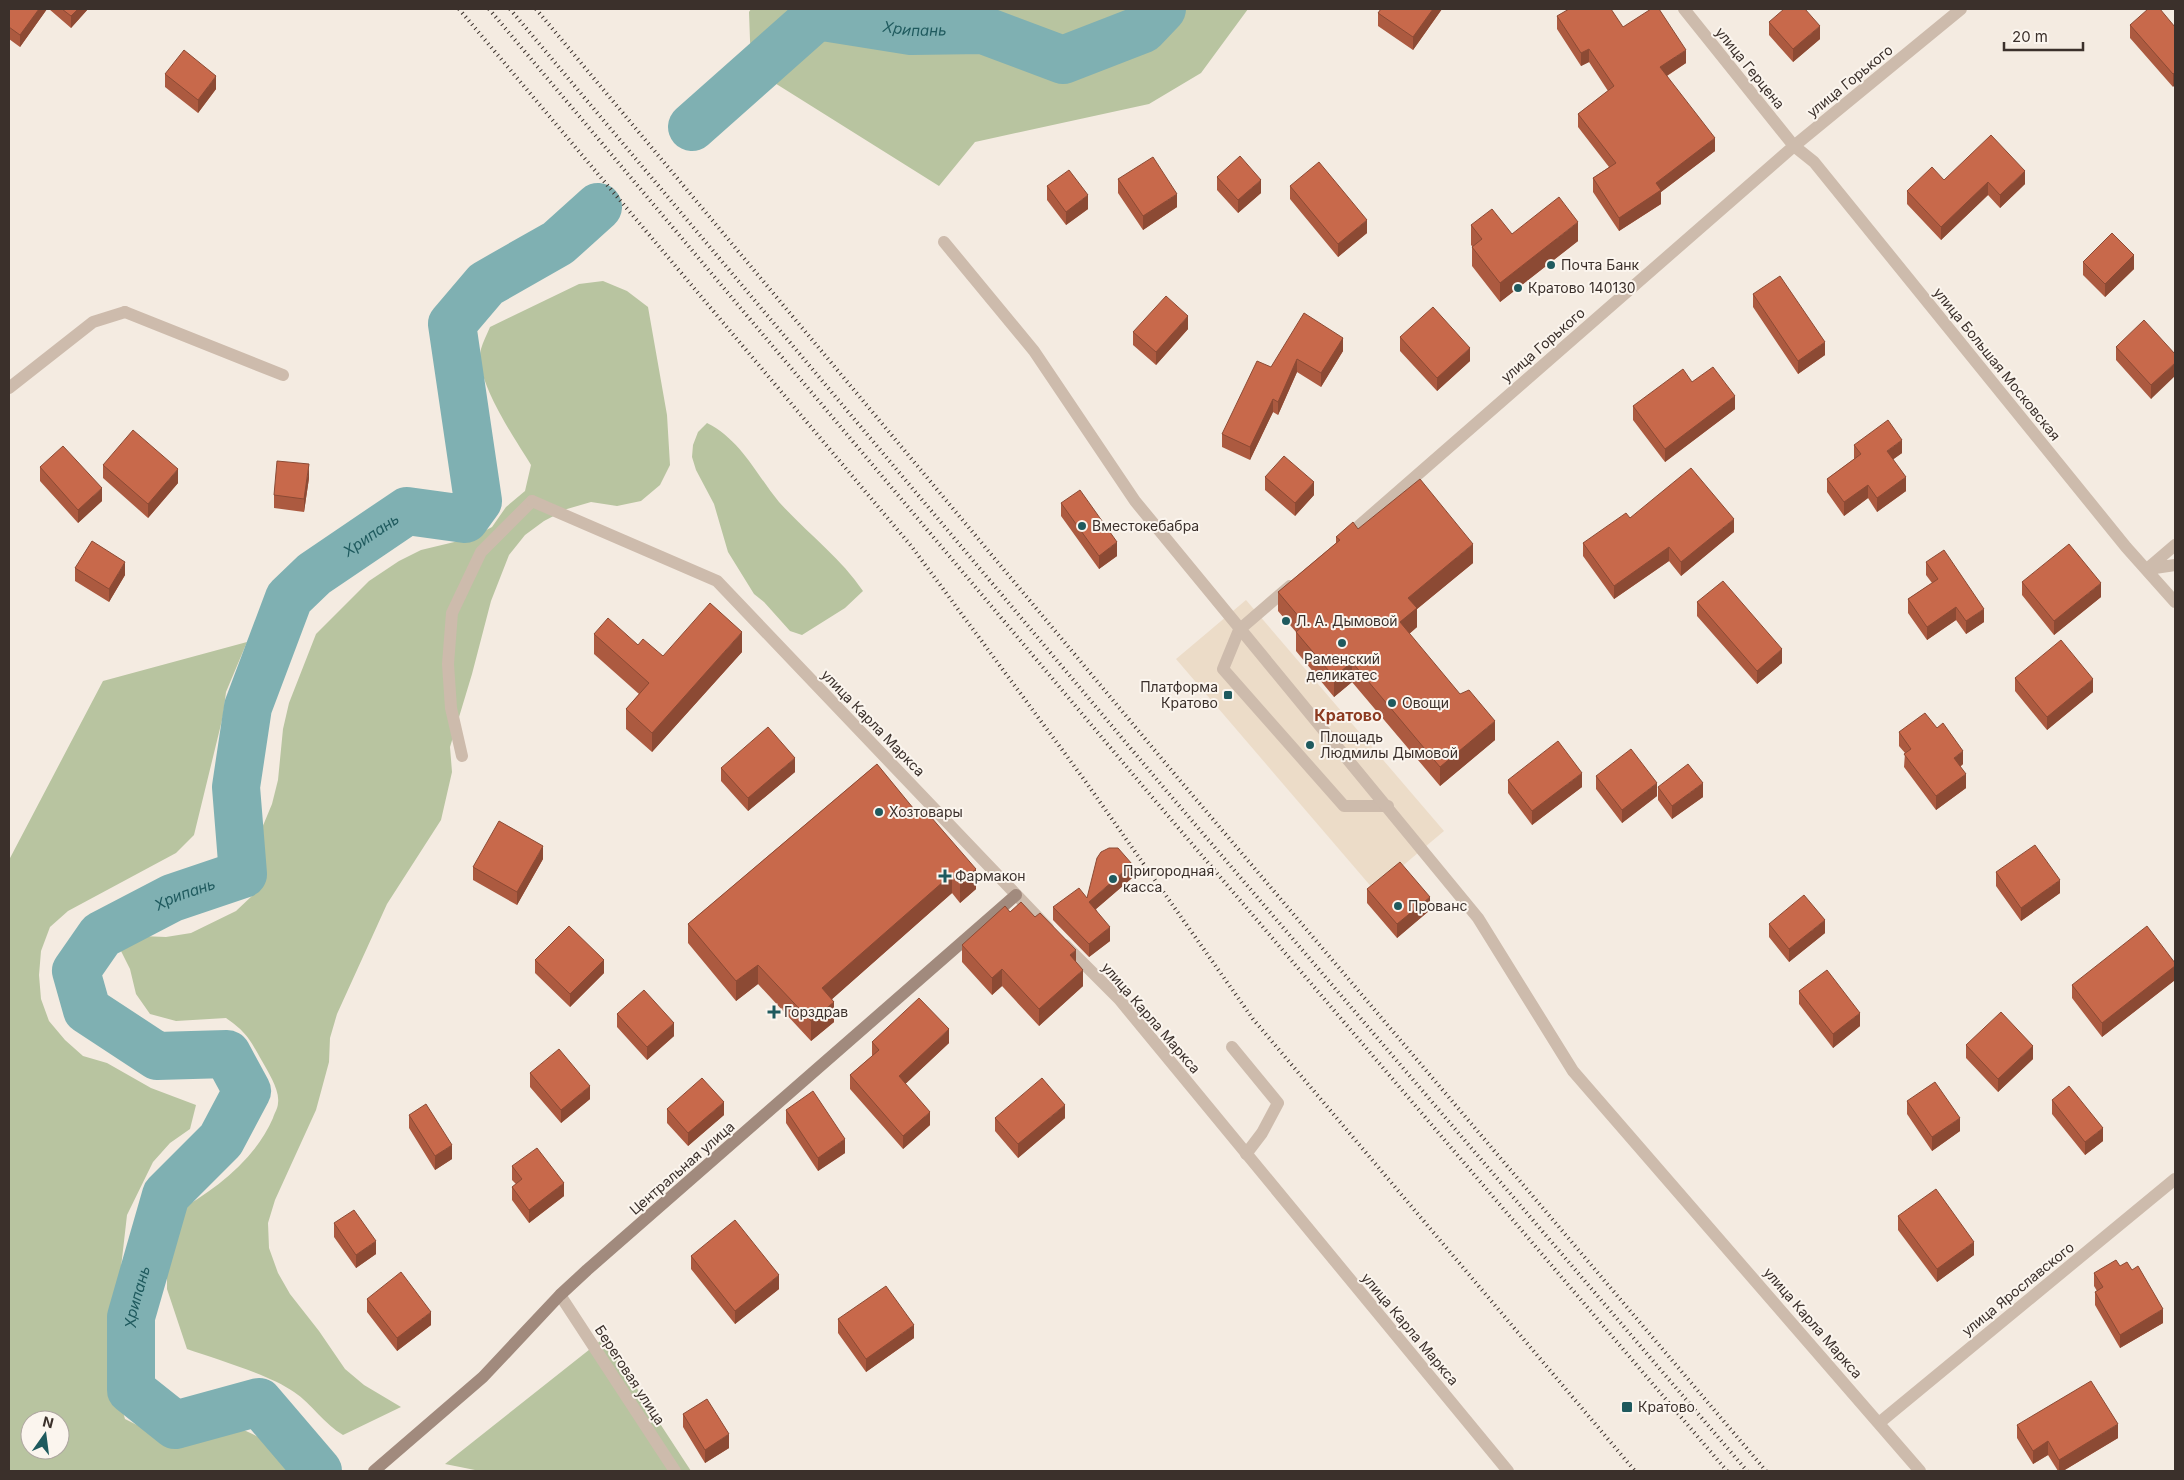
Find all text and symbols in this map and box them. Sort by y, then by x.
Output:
water label: Хрипань [881,17,947,40]
scale bar [2004,20,2083,52]
street label: улица Герцена [1712,23,1789,112]
text: 20 m [2012,27,2048,46]
street label: улица Горького [1803,41,1896,120]
place label: Почта Банк [1561,256,1640,273]
marker: Почта Банк [1545,259,1557,271]
place label: Кратово 140130 [1528,279,1636,296]
marker: Кратово 140130 [1512,282,1524,294]
street label: улица Большая Московская [1930,284,2064,444]
street label: улица Горького [1497,304,1588,386]
water label: Хрипань [339,509,403,561]
place label: Вместокебабра [1092,517,1199,534]
marker: Вместокебабра [1076,520,1088,532]
place label: Л. А. Дымовой [1296,612,1398,629]
marker: Л. А. Дымовой [1280,615,1292,627]
marker: Раменский деликатес [1336,637,1348,649]
place label: Раменский деликатес [1304,650,1380,683]
street label: улица Карла Маркса [818,666,929,780]
place label: Платформа Кратово [1140,678,1218,711]
marker: Платформа Кратово [1222,689,1234,701]
place label: Овощи [1402,694,1449,711]
marker: Овощи [1386,697,1398,709]
district label: Кратово [1314,705,1382,725]
place label: Площадь Людмилы Дымовой [1320,728,1458,761]
marker: Площадь Людмилы Дымовой [1304,739,1316,751]
place label: Хозтовары [889,803,963,820]
marker: Хозтовары [873,806,885,818]
place label: Пригородная касса [1123,862,1214,895]
place label: Фармакон [955,867,1026,884]
marker: Фармакон [939,870,951,882]
marker: Пригородная касса [1107,873,1119,885]
water label: Хрипань [150,874,218,915]
place label: Прованс [1408,897,1467,914]
marker: Прованс [1392,900,1404,912]
street label: улица Карла Маркса [1098,959,1204,1077]
place label: Горздрав [784,1003,848,1020]
marker: Горздрав [768,1006,780,1018]
street label: Центральная улица [626,1117,738,1218]
street label: улица Ярославского [1958,1238,2077,1339]
water label: Хрипань [121,1264,154,1329]
street label: улица Карла Маркса [1760,1264,1866,1382]
street label: улица Карла Маркса [1358,1269,1462,1388]
street label: Береговая улица [592,1322,669,1428]
place label: Кратово [1638,1398,1695,1415]
marker: Кратово [1620,1400,1634,1414]
north arrow [20,1410,70,1460]
text: N [41,1412,55,1431]

